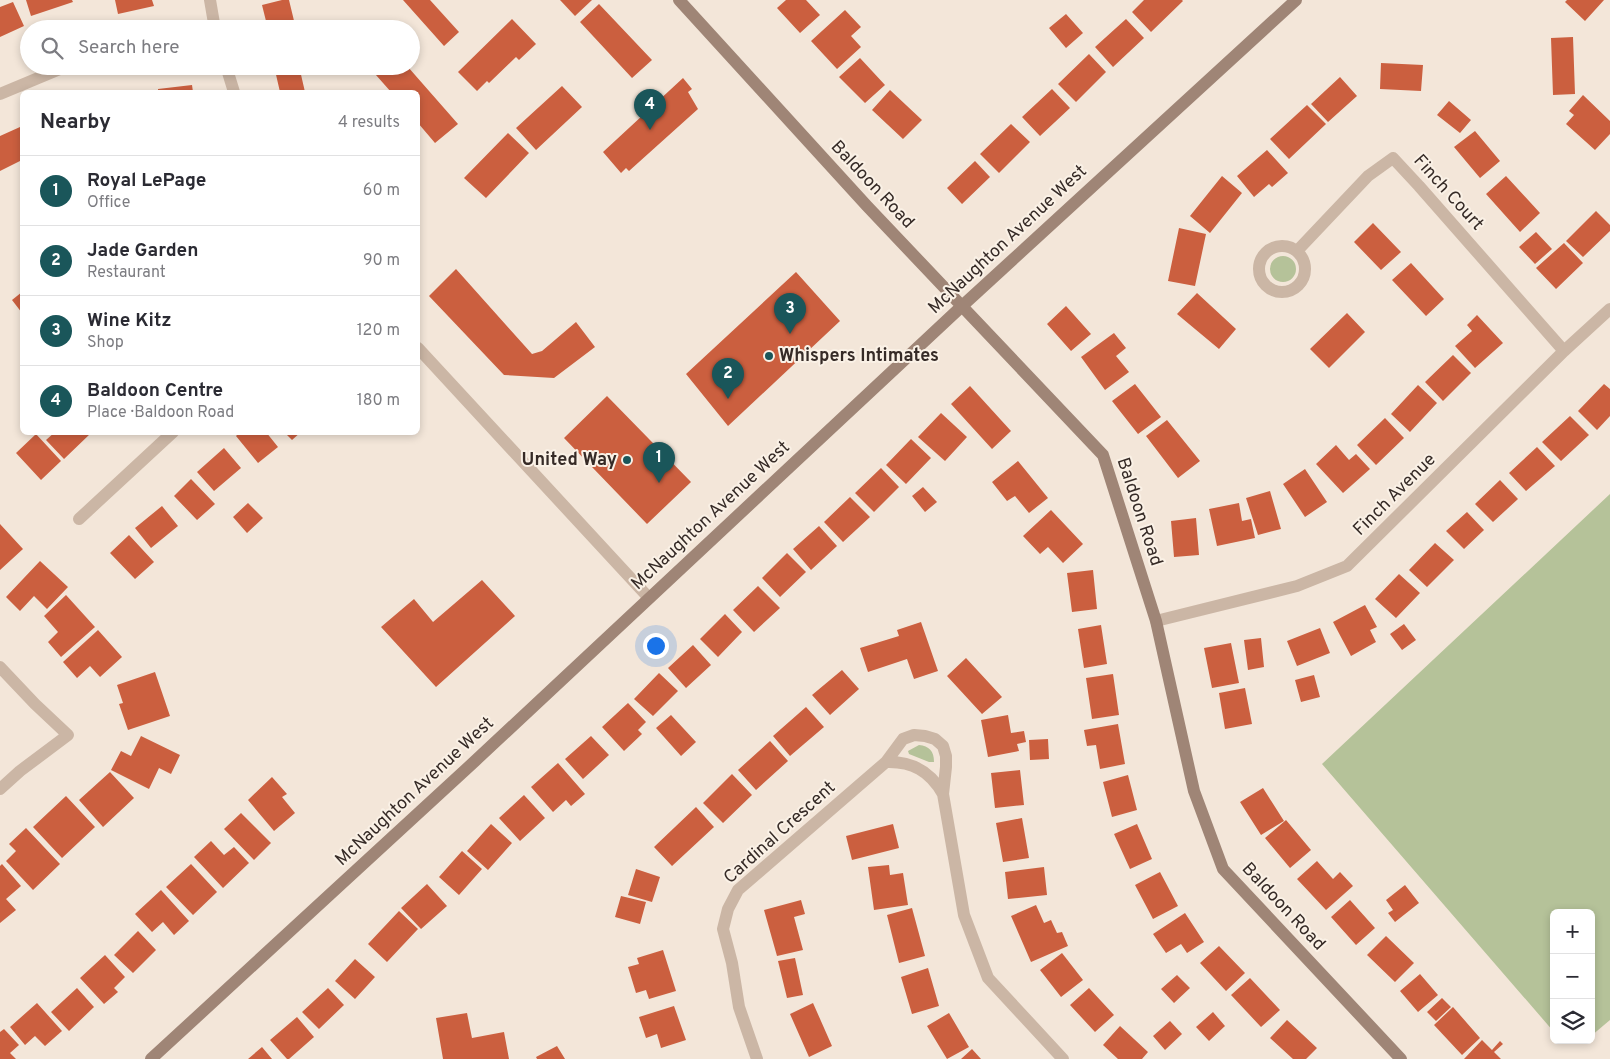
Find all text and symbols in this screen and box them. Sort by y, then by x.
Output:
search box [20,20,420,75]
icon: search [38,34,66,62]
text: Search here [78,36,180,60]
pin: 4 [634,89,666,130]
text: Nearby [40,109,111,136]
text: 4 results [338,113,400,133]
street label: Baldoon Road [825,136,919,234]
street label: Finch Court [1408,150,1488,236]
street label: McNaughton Avenue West [924,160,1092,320]
text: Royal LePage [87,169,206,193]
text: 1 [53,181,59,201]
text: 60 m [363,181,400,201]
text: Office [87,193,130,213]
text: Jade Garden [87,239,199,263]
text: 2 [51,251,61,271]
text: 90 m [363,251,400,271]
text: Restaurant [87,263,166,283]
pin: 3 [774,293,806,334]
text: Wine Kitz [87,309,172,333]
text: 3 [51,321,61,341]
text: 120 m [357,321,400,341]
text: Shop [87,333,124,353]
place label: Whispers Intimates [779,345,939,368]
marker: Whispers Intimates [763,350,775,362]
pin: 2 [712,358,744,399]
text: Baldoon Centre [87,379,223,403]
text: 4 [51,391,61,411]
text: 180 m [357,391,400,411]
text: Place · Baldoon Road [87,403,234,423]
street label: McNaughton Avenue West [627,436,795,596]
pin: 1 [643,442,675,483]
place label: United Way [522,449,617,472]
street label: Finch Avenue [1349,449,1441,541]
marker: United Way [621,454,633,466]
street label: Baldoon Road [1111,455,1167,569]
your location [643,633,669,659]
street label: McNaughton Avenue West [331,712,499,872]
street label: Cardinal Crescent [719,777,841,889]
street label: Baldoon Road [1236,858,1330,956]
map controls [1550,909,1595,1044]
button: + [1550,909,1595,954]
button: − [1550,954,1595,999]
button: layers [1550,999,1595,1044]

